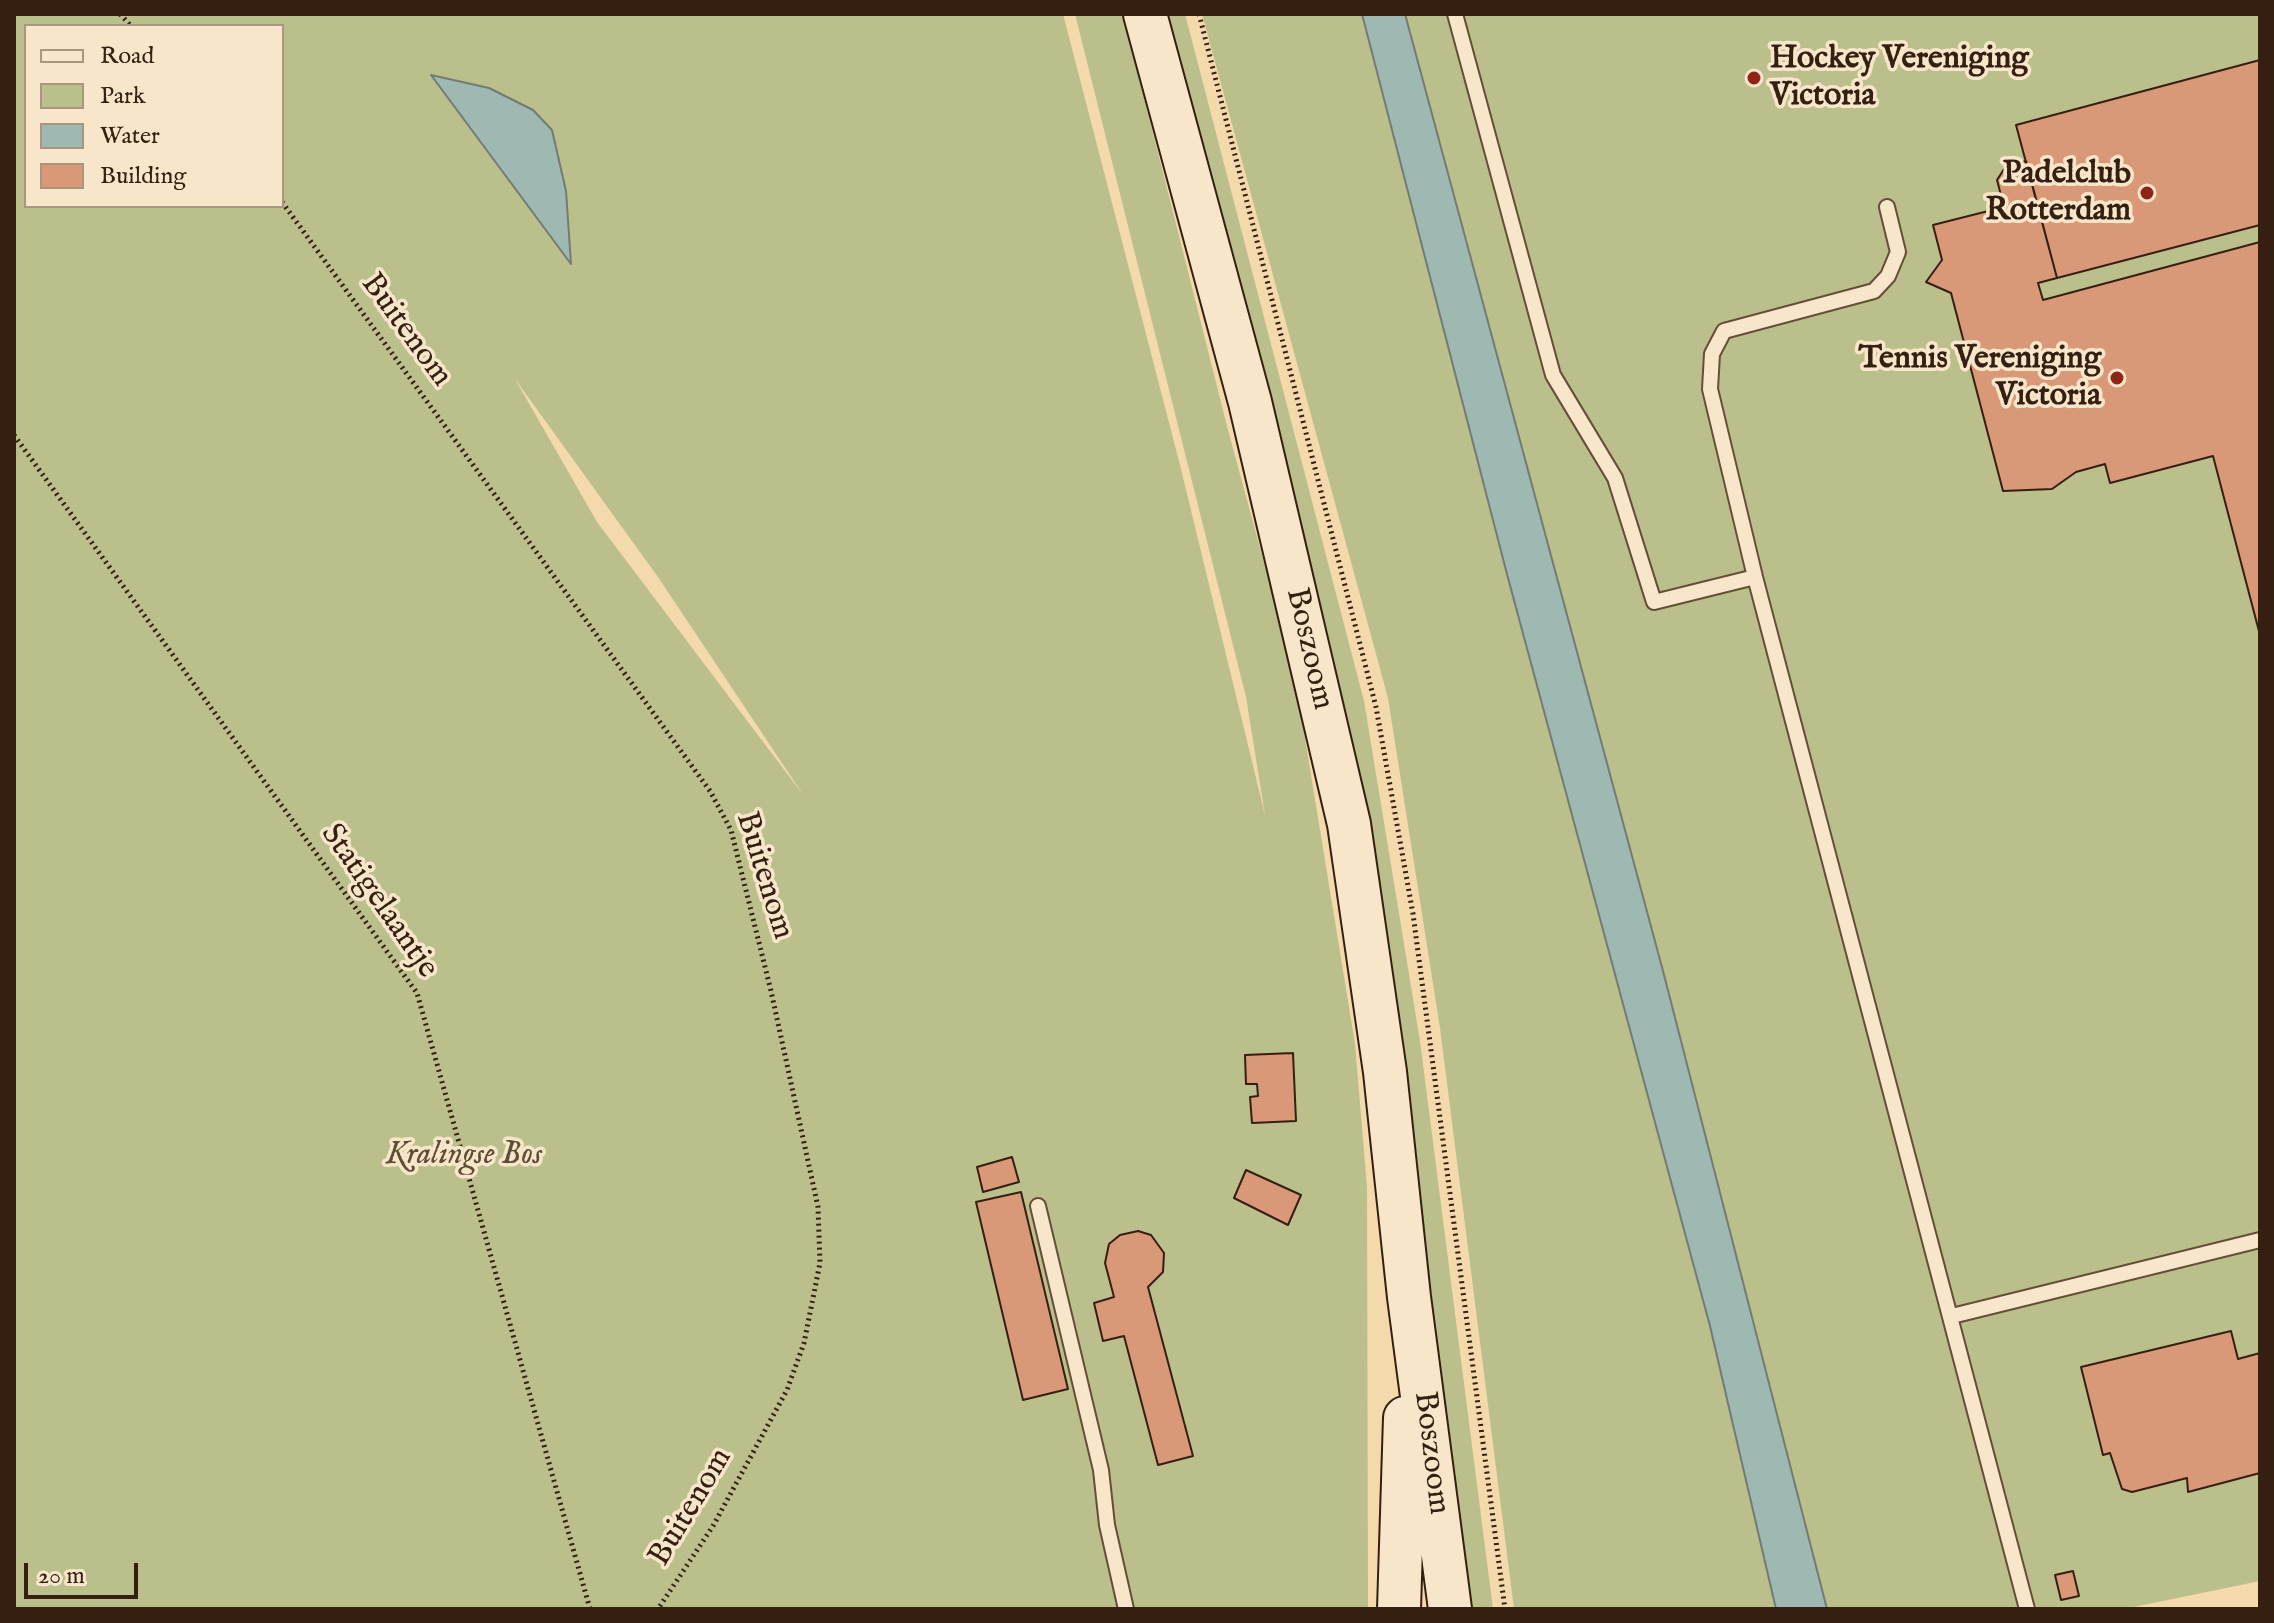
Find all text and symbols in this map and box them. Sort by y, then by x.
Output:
legend [24,24,284,208]
text: Road [100,41,154,72]
place label: Hockey Vereniging Victoria [1770,41,2029,116]
marker: Hockey Vereniging Victoria [1745,69,1763,87]
text: Park [100,81,146,112]
text: Water [100,121,160,152]
place label: Padelclub Rotterdam [1986,156,2131,231]
text: Building [100,161,186,192]
marker: Padelclub Rotterdam [2138,184,2156,202]
street label: Buitenom [351,267,459,395]
place label: Tennis Vereniging Victoria [1859,341,2101,416]
marker: Tennis Vereniging Victoria [2108,369,2126,387]
street label: Boszoom [1275,584,1341,714]
street label: Buitenom [726,808,800,944]
street label: Statigelaantje [311,817,445,987]
park label: Kralingse Bos [386,1137,542,1175]
street label: Boszoom [1403,1389,1457,1517]
street label: Buitenom [642,1442,742,1574]
scale bar [28,1547,142,1597]
text: 20 m [38,1561,85,1592]

